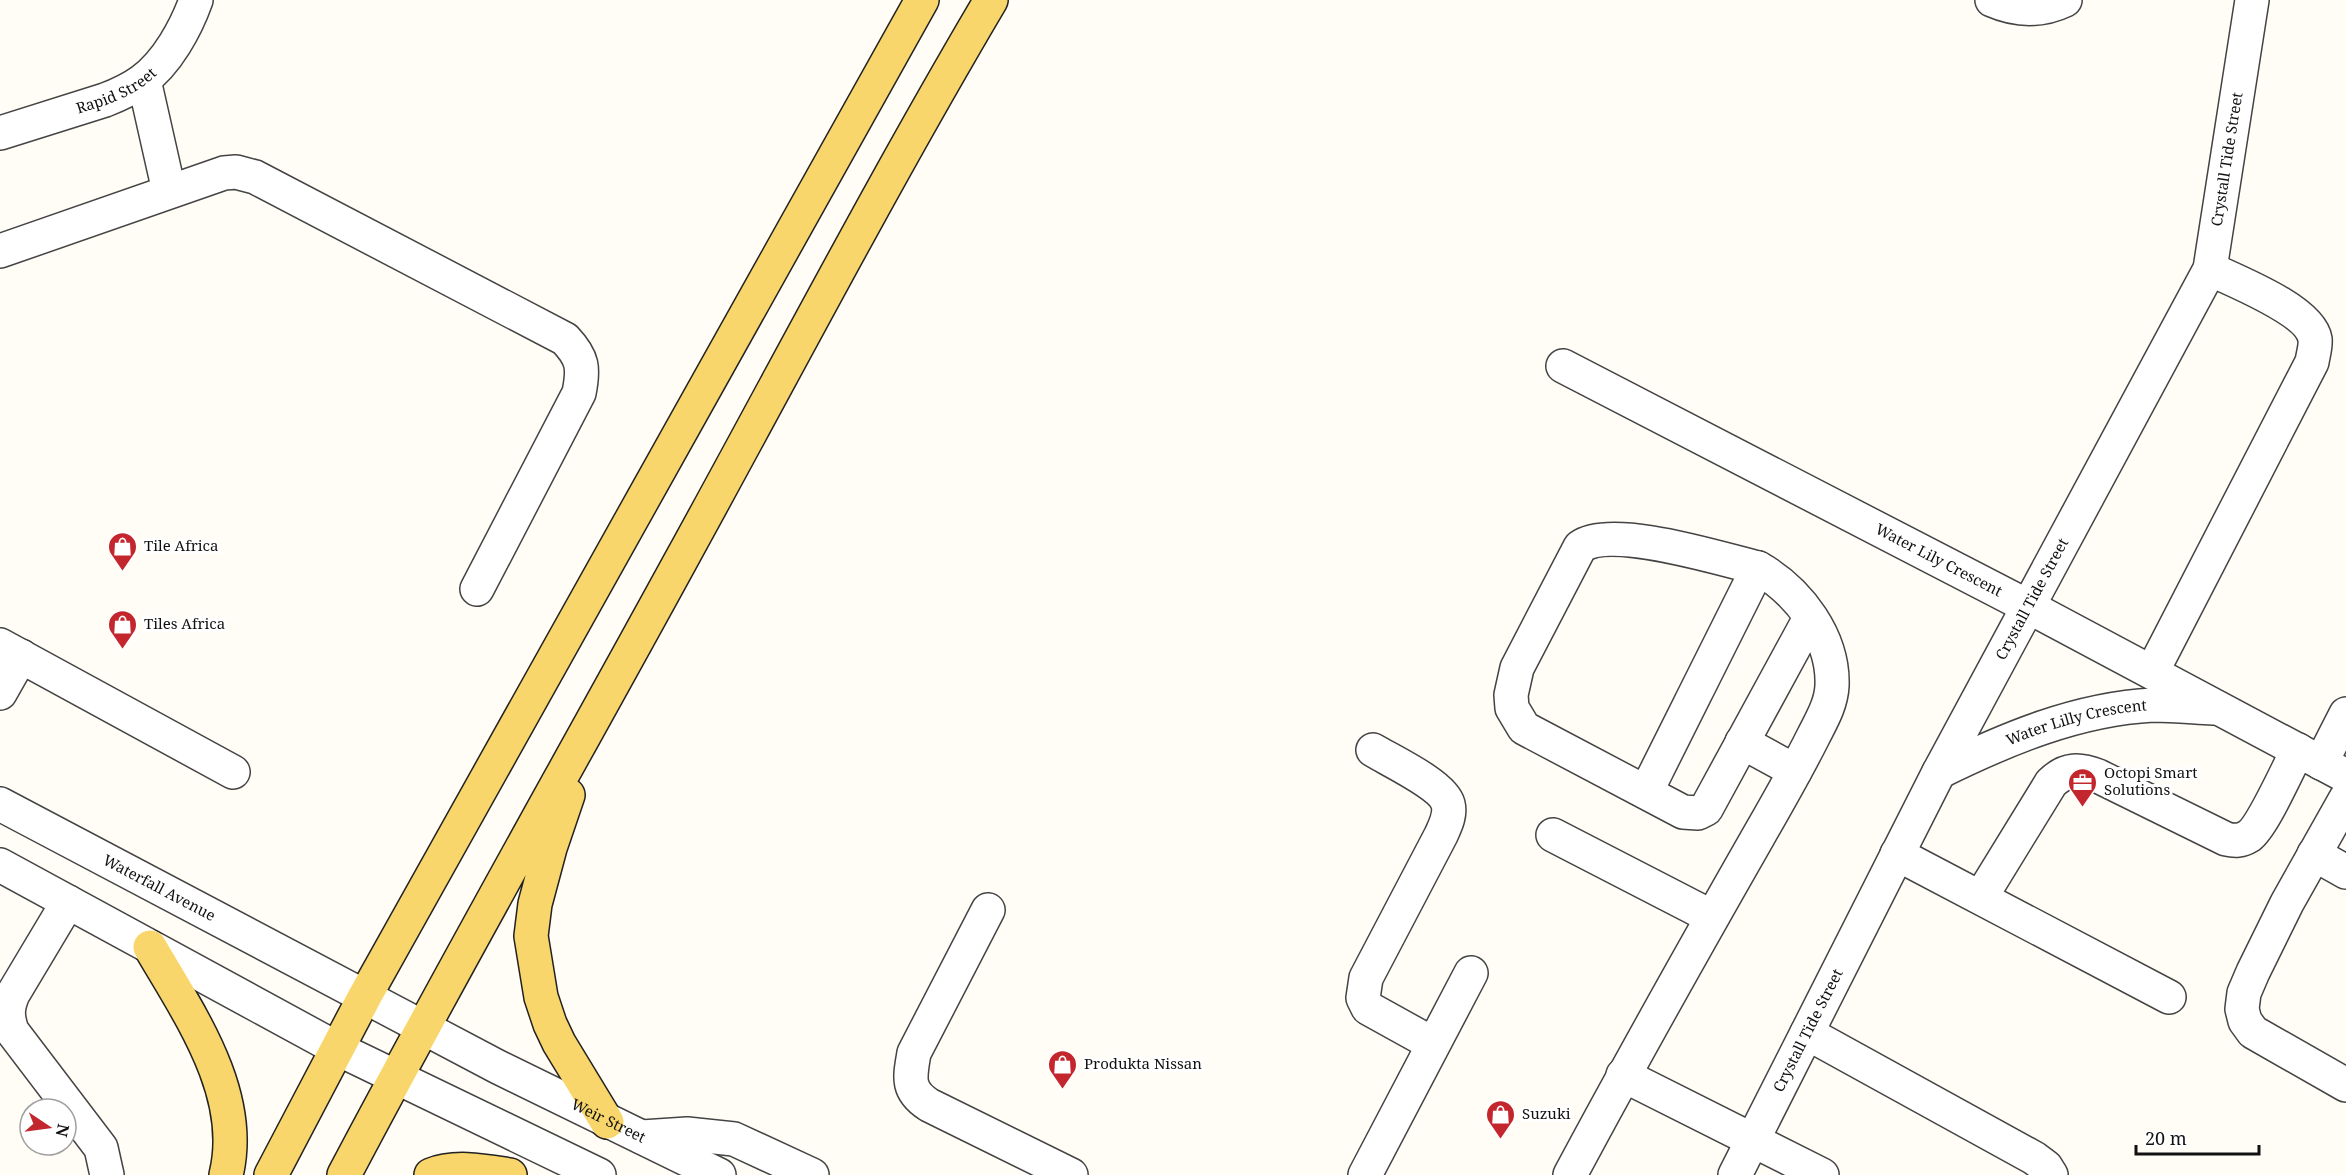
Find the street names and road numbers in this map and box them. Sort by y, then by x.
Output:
street label: Rapid Street [73,63,160,117]
street label: Crystall Tide Street [2206,91,2246,228]
street label: Water Lily Crescent [1872,518,2006,600]
street label: Crystall Tide Street [1990,534,2072,663]
street label: Water Lilly Crescent [2003,694,2147,749]
street label: Waterfall Avenue [100,849,219,925]
street label: Crystall Tide Street [1768,965,1847,1095]
street label: Weir Street [568,1093,649,1147]

